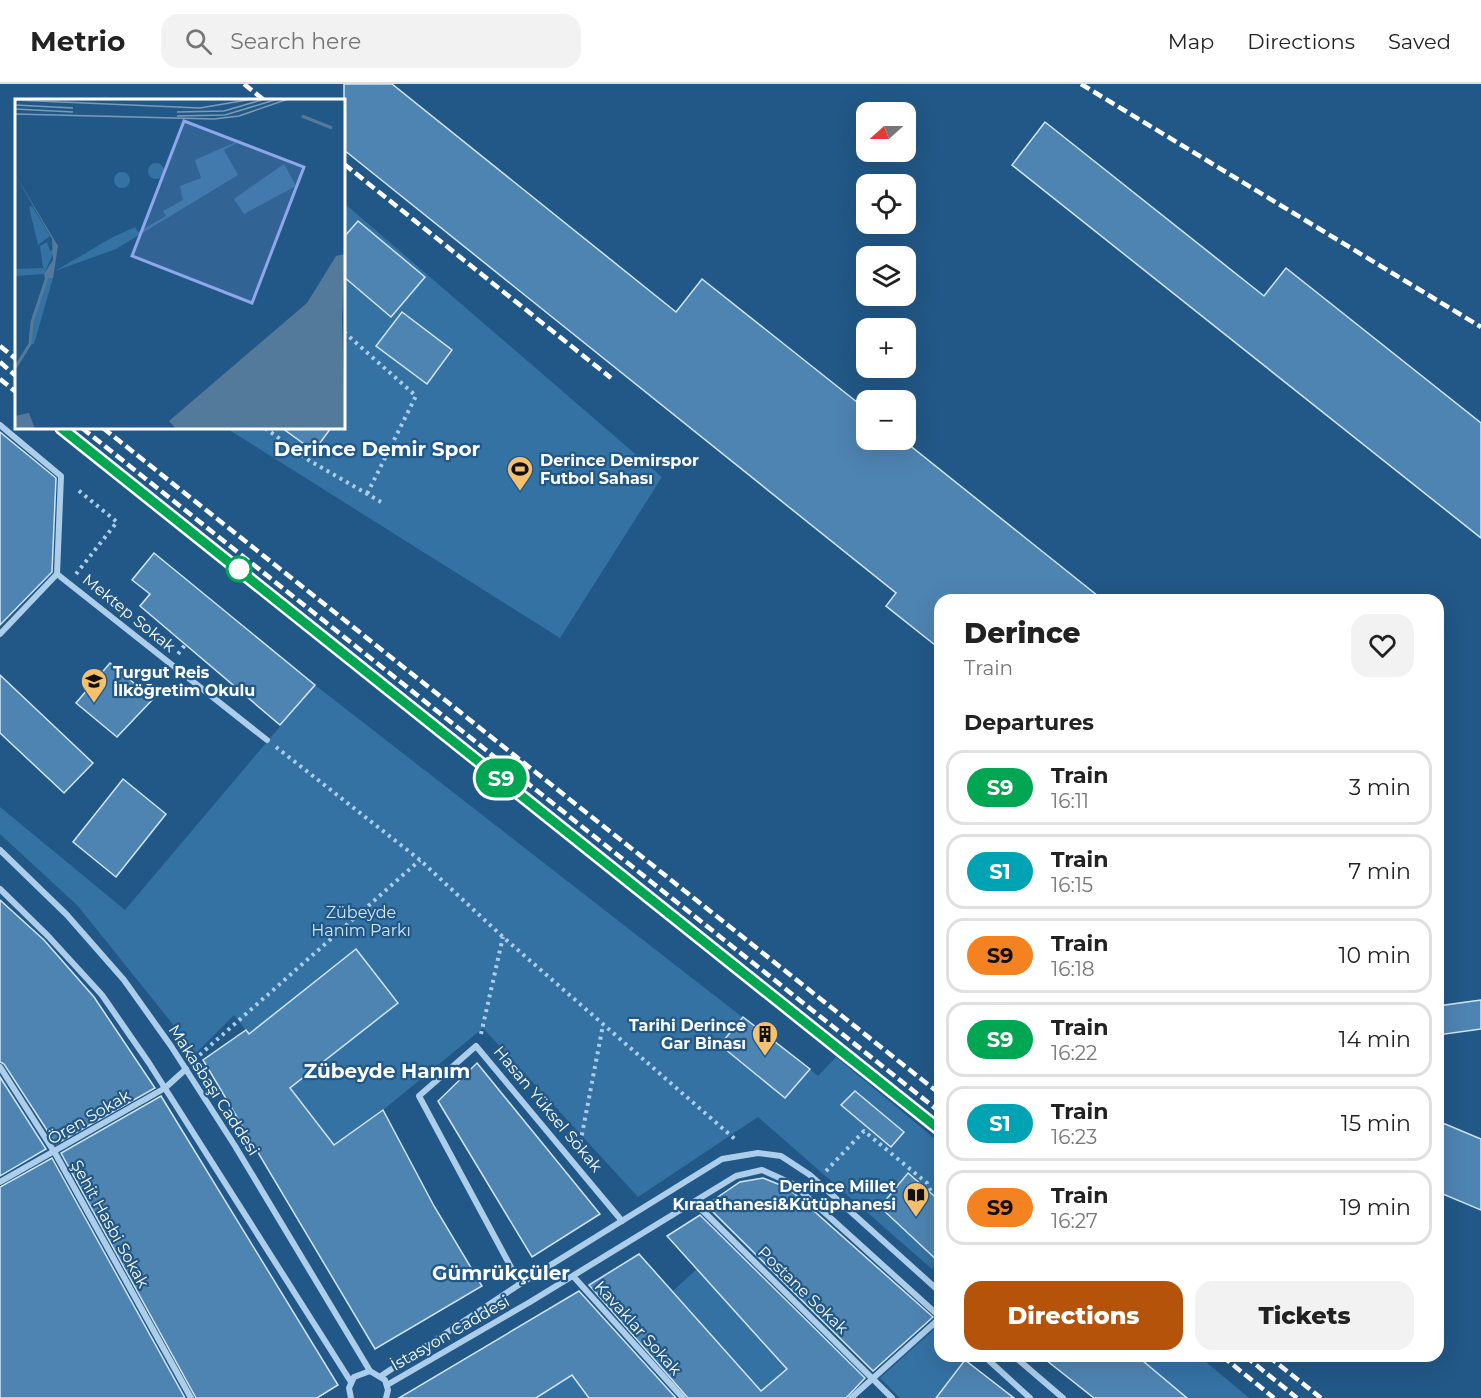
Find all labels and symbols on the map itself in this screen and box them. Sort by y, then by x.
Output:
inset map [15,99,345,429]
north arrow [856,102,916,162]
district label: Derince Demir Spor [274,437,481,461]
place label: Derince Demirspor Futbol Sahası [540,451,699,488]
sports icon: Derince Demirspor Futbol Sahası [505,454,535,492]
unlabelled marker [226,556,252,582]
street label: Mektep Sokak [79,570,179,656]
place label: Turgut Reis İlköğretim Okulu [113,663,255,700]
school or university icon: Turgut Reis İlköğretim Okulu [79,666,109,704]
line badge: S9 [474,758,528,798]
park label: Zübeyde Hanım Parkı [311,903,411,940]
place label: Tarihi Derince Gar Binası [629,1016,746,1053]
building icon: Tarihi Derince Gar Binası [750,1019,780,1057]
street label: Makasbaşı Caddesi [165,1021,263,1159]
street label: Hasan Yüksel Sokak [490,1042,607,1176]
district label: Zübeyde Hanım [304,1059,470,1083]
street label: Ören Sokak [44,1085,134,1148]
street label: Şehit Hasbi Sokak [67,1157,153,1292]
place label: Derince Millet Kıraathanesi&Kütüphanesi [672,1177,896,1214]
library icon: Derince Millet Kıraathanesi&Kütüphanesi [901,1180,931,1218]
street label: Postane Sokak [754,1242,852,1338]
district label: Gümrükçüler [432,1261,570,1285]
street label: Kavaklar Sokak [591,1277,686,1379]
street label: İstasyon Caddesi [387,1291,513,1375]

